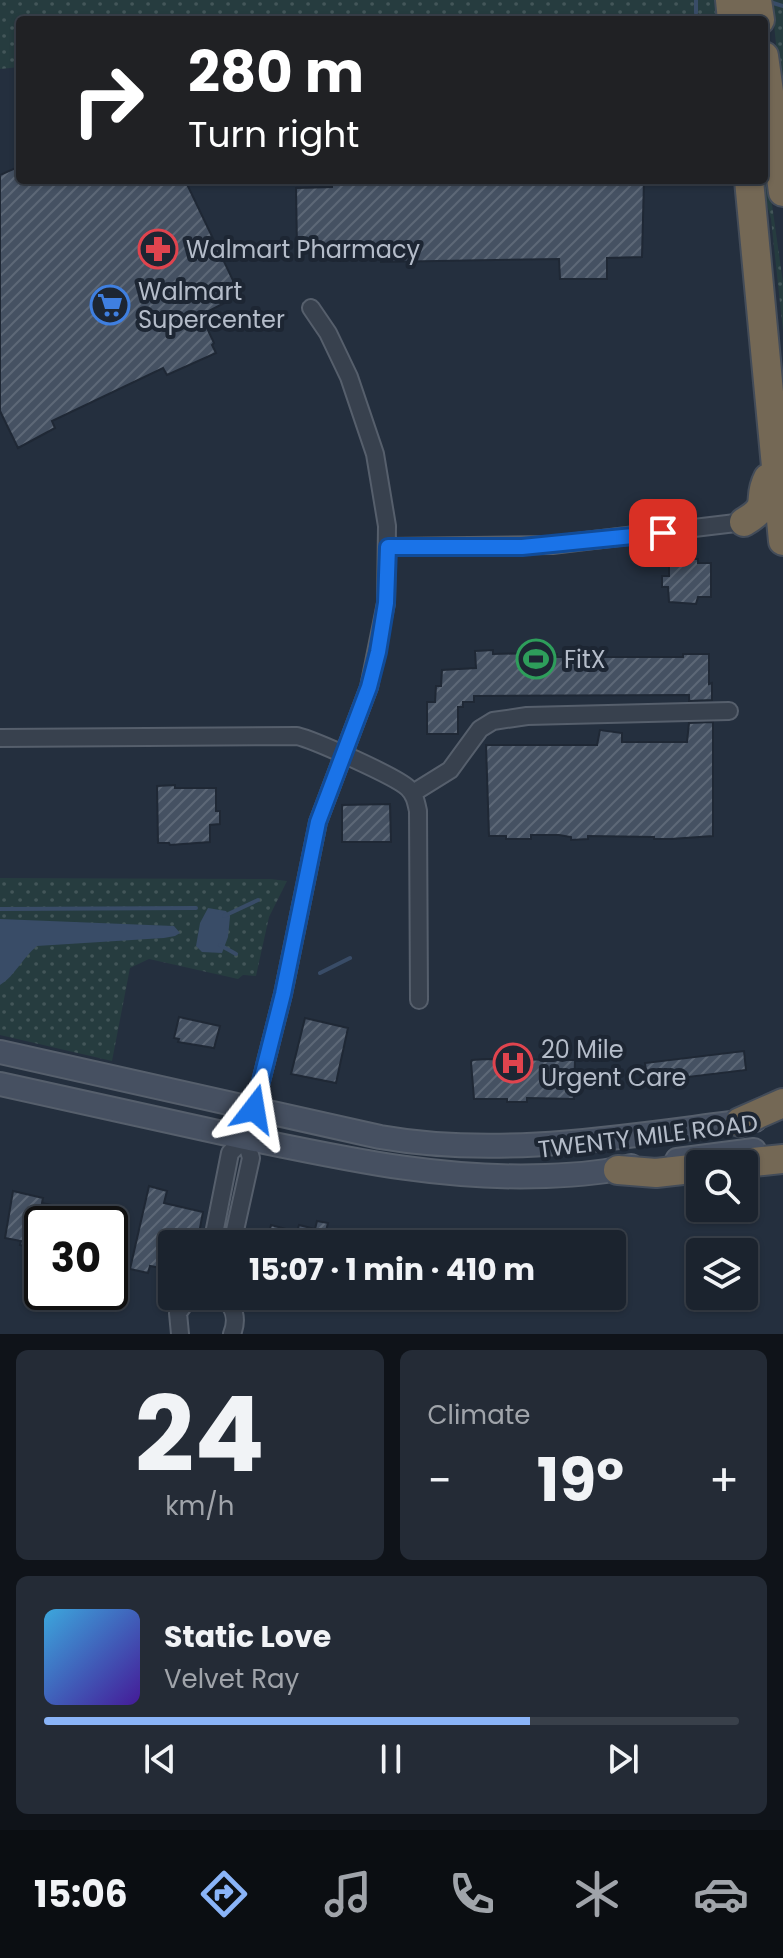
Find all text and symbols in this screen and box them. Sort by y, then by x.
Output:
text: 280 m [188,33,364,112]
icon: right [56,48,160,152]
text: Turn right [188,109,359,160]
pharmacy icon: Walmart Pharmacy [137,228,179,270]
place label: Walmart Pharmacy [186,233,421,266]
place label: Walmart Supercenter [138,275,285,336]
supermarket icon: Walmart Supercenter [89,284,131,326]
pin [629,499,697,567]
icon: arrive [641,511,685,555]
sports icon: FitX [515,638,557,680]
place label: FitX [564,643,606,676]
place label: 20 Mile Urgent Care [541,1033,686,1094]
hospital icon: 20 Mile Urgent Care [492,1042,534,1084]
position arrow [212,1067,296,1151]
street label: TWENTY MILE ROAD [536,1106,760,1166]
map controls [686,1150,758,1310]
button: search [686,1150,758,1222]
speed limit sign: 30 [24,1206,128,1310]
button: layers [686,1238,758,1310]
text: 15:07 · 1 min · 410 m [249,1248,535,1291]
text: 24 [135,1362,265,1507]
text: Climate [428,1397,530,1433]
text: 19° [537,1438,624,1522]
text: − [428,1450,452,1511]
text: + [709,1450,739,1511]
text: km/h [165,1488,234,1524]
text: Static Love [164,1615,331,1658]
text: Velvet Ray [164,1661,299,1697]
icon: previous [138,1737,182,1781]
icon: pause [369,1737,413,1781]
icon: next [601,1737,645,1781]
icon: directions [196,1866,252,1922]
icon: music [320,1866,376,1922]
icon: phone [444,1866,500,1922]
icon: climate [569,1866,625,1922]
icon: car [693,1866,749,1922]
text: 15:06 [34,1869,128,1920]

